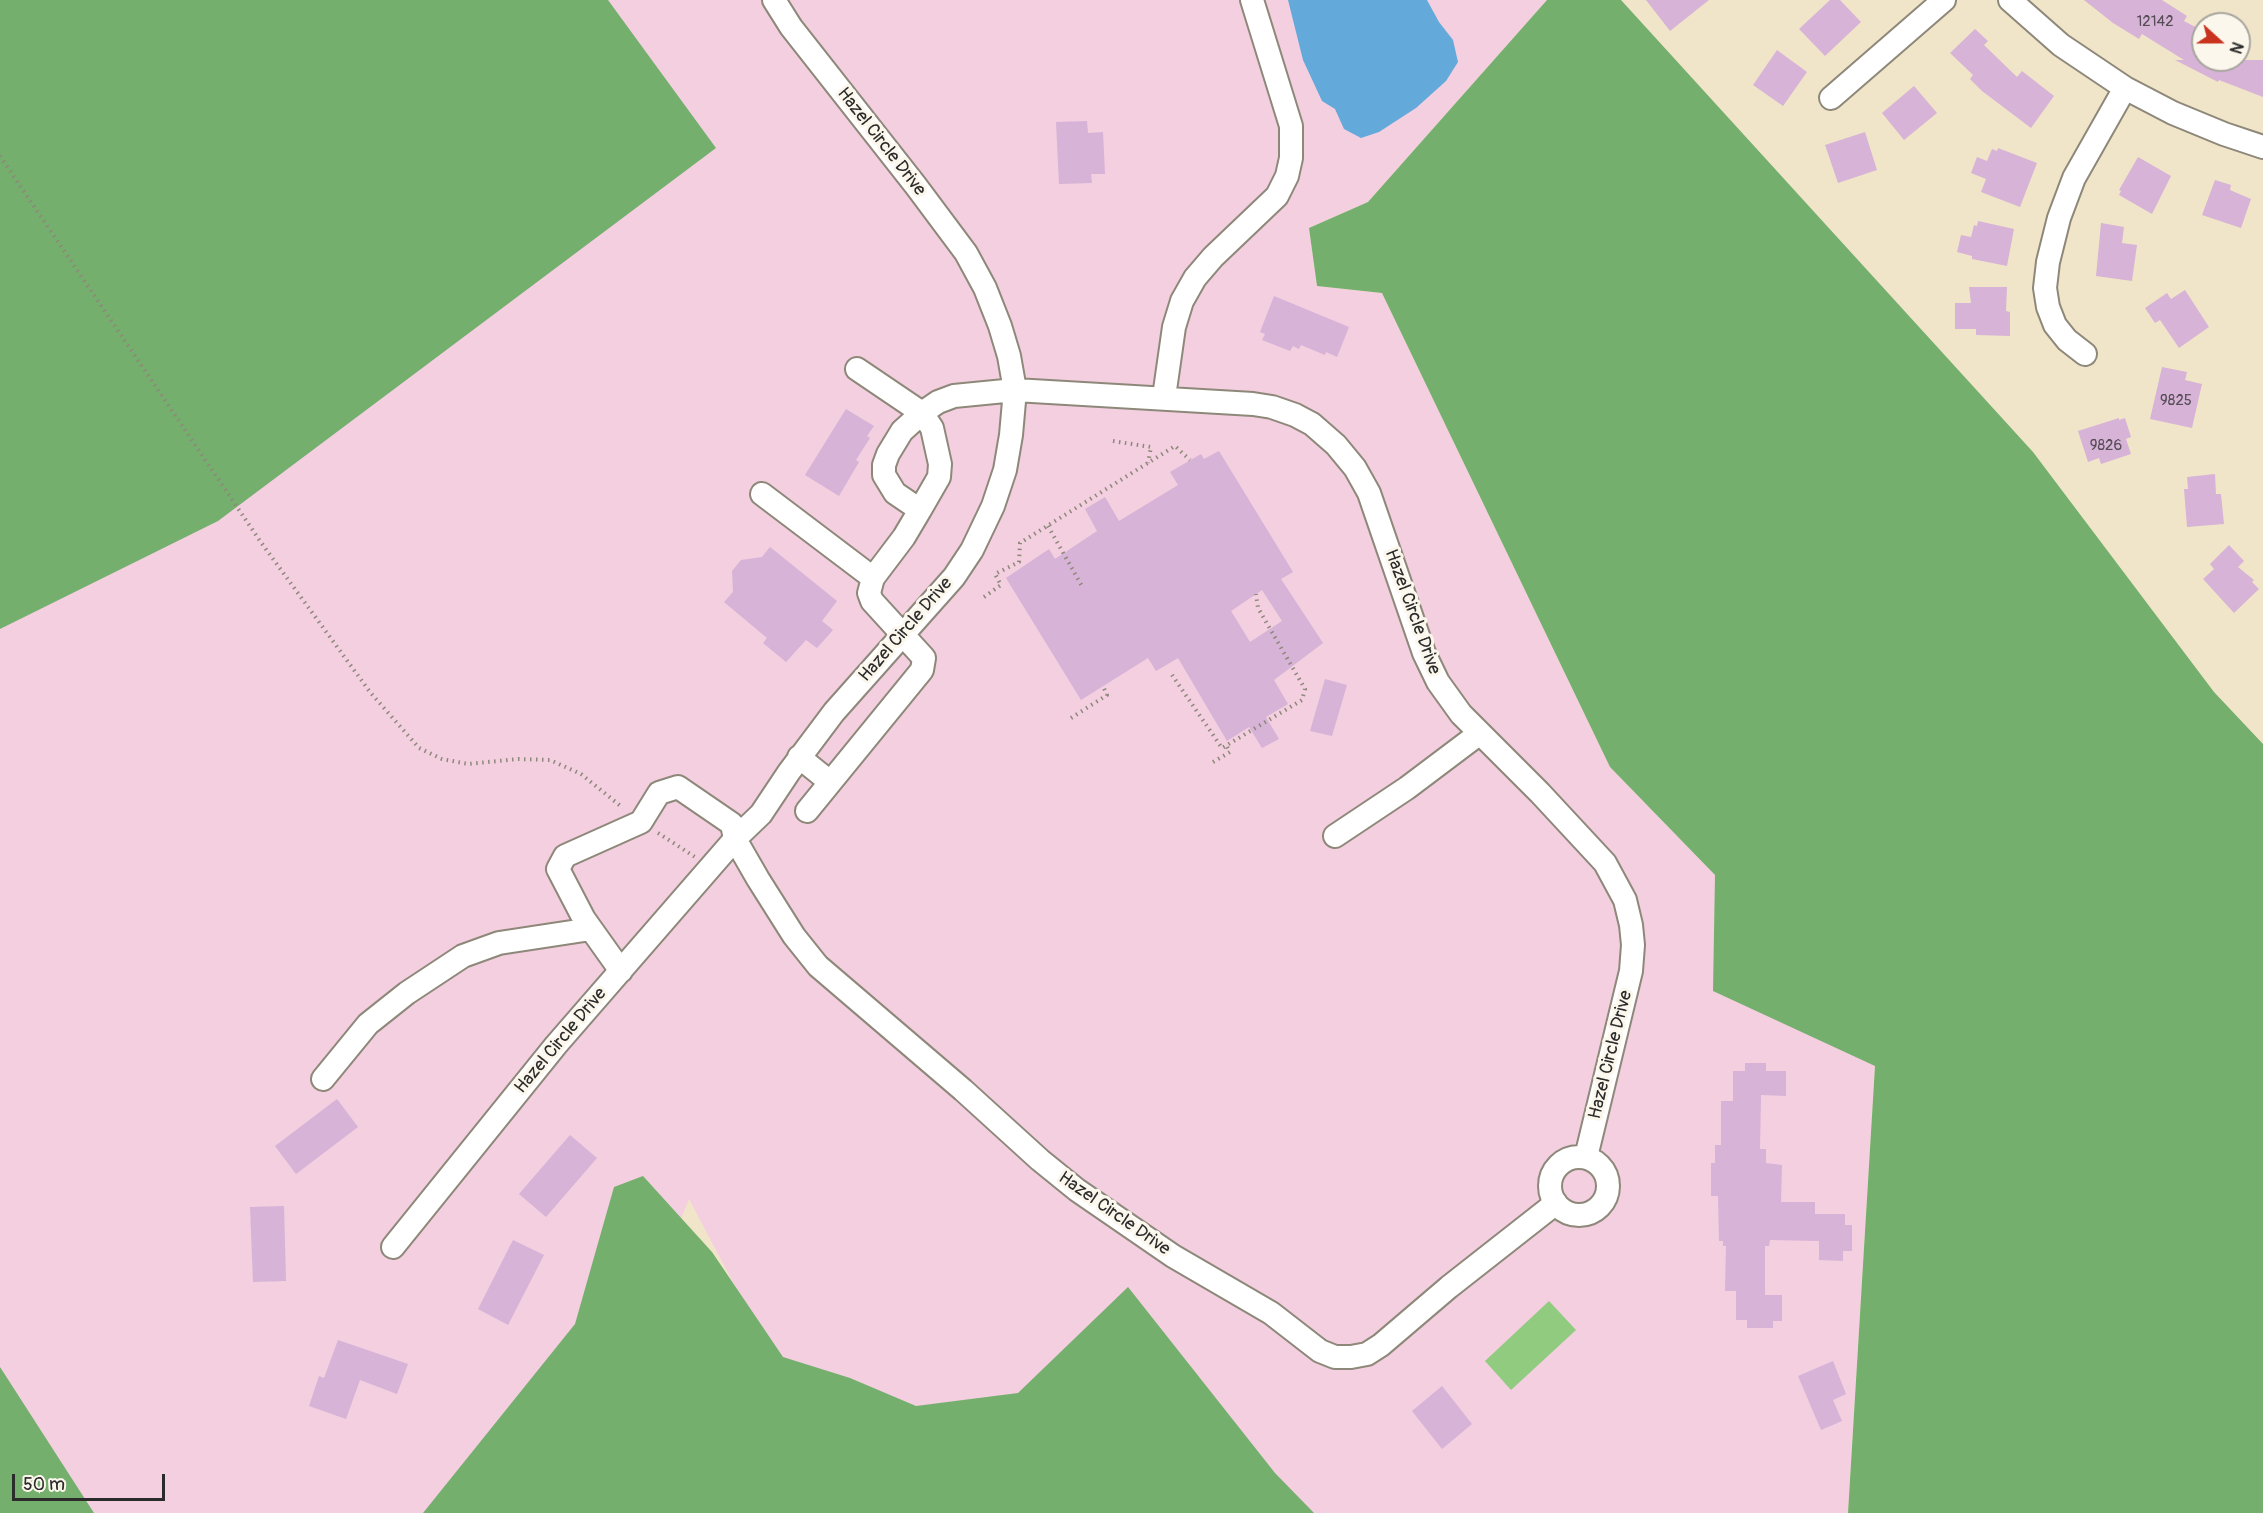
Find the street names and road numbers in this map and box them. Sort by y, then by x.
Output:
street label: Hazel Circle Drive [832,84,930,200]
street label: Hazel Circle Drive [1379,546,1445,678]
street label: Hazel Circle Drive [855,573,957,687]
street label: Hazel Circle Drive [510,984,612,1098]
street label: Hazel Circle Drive [1585,989,1637,1121]
street label: Hazel Circle Drive [1054,1167,1174,1261]

